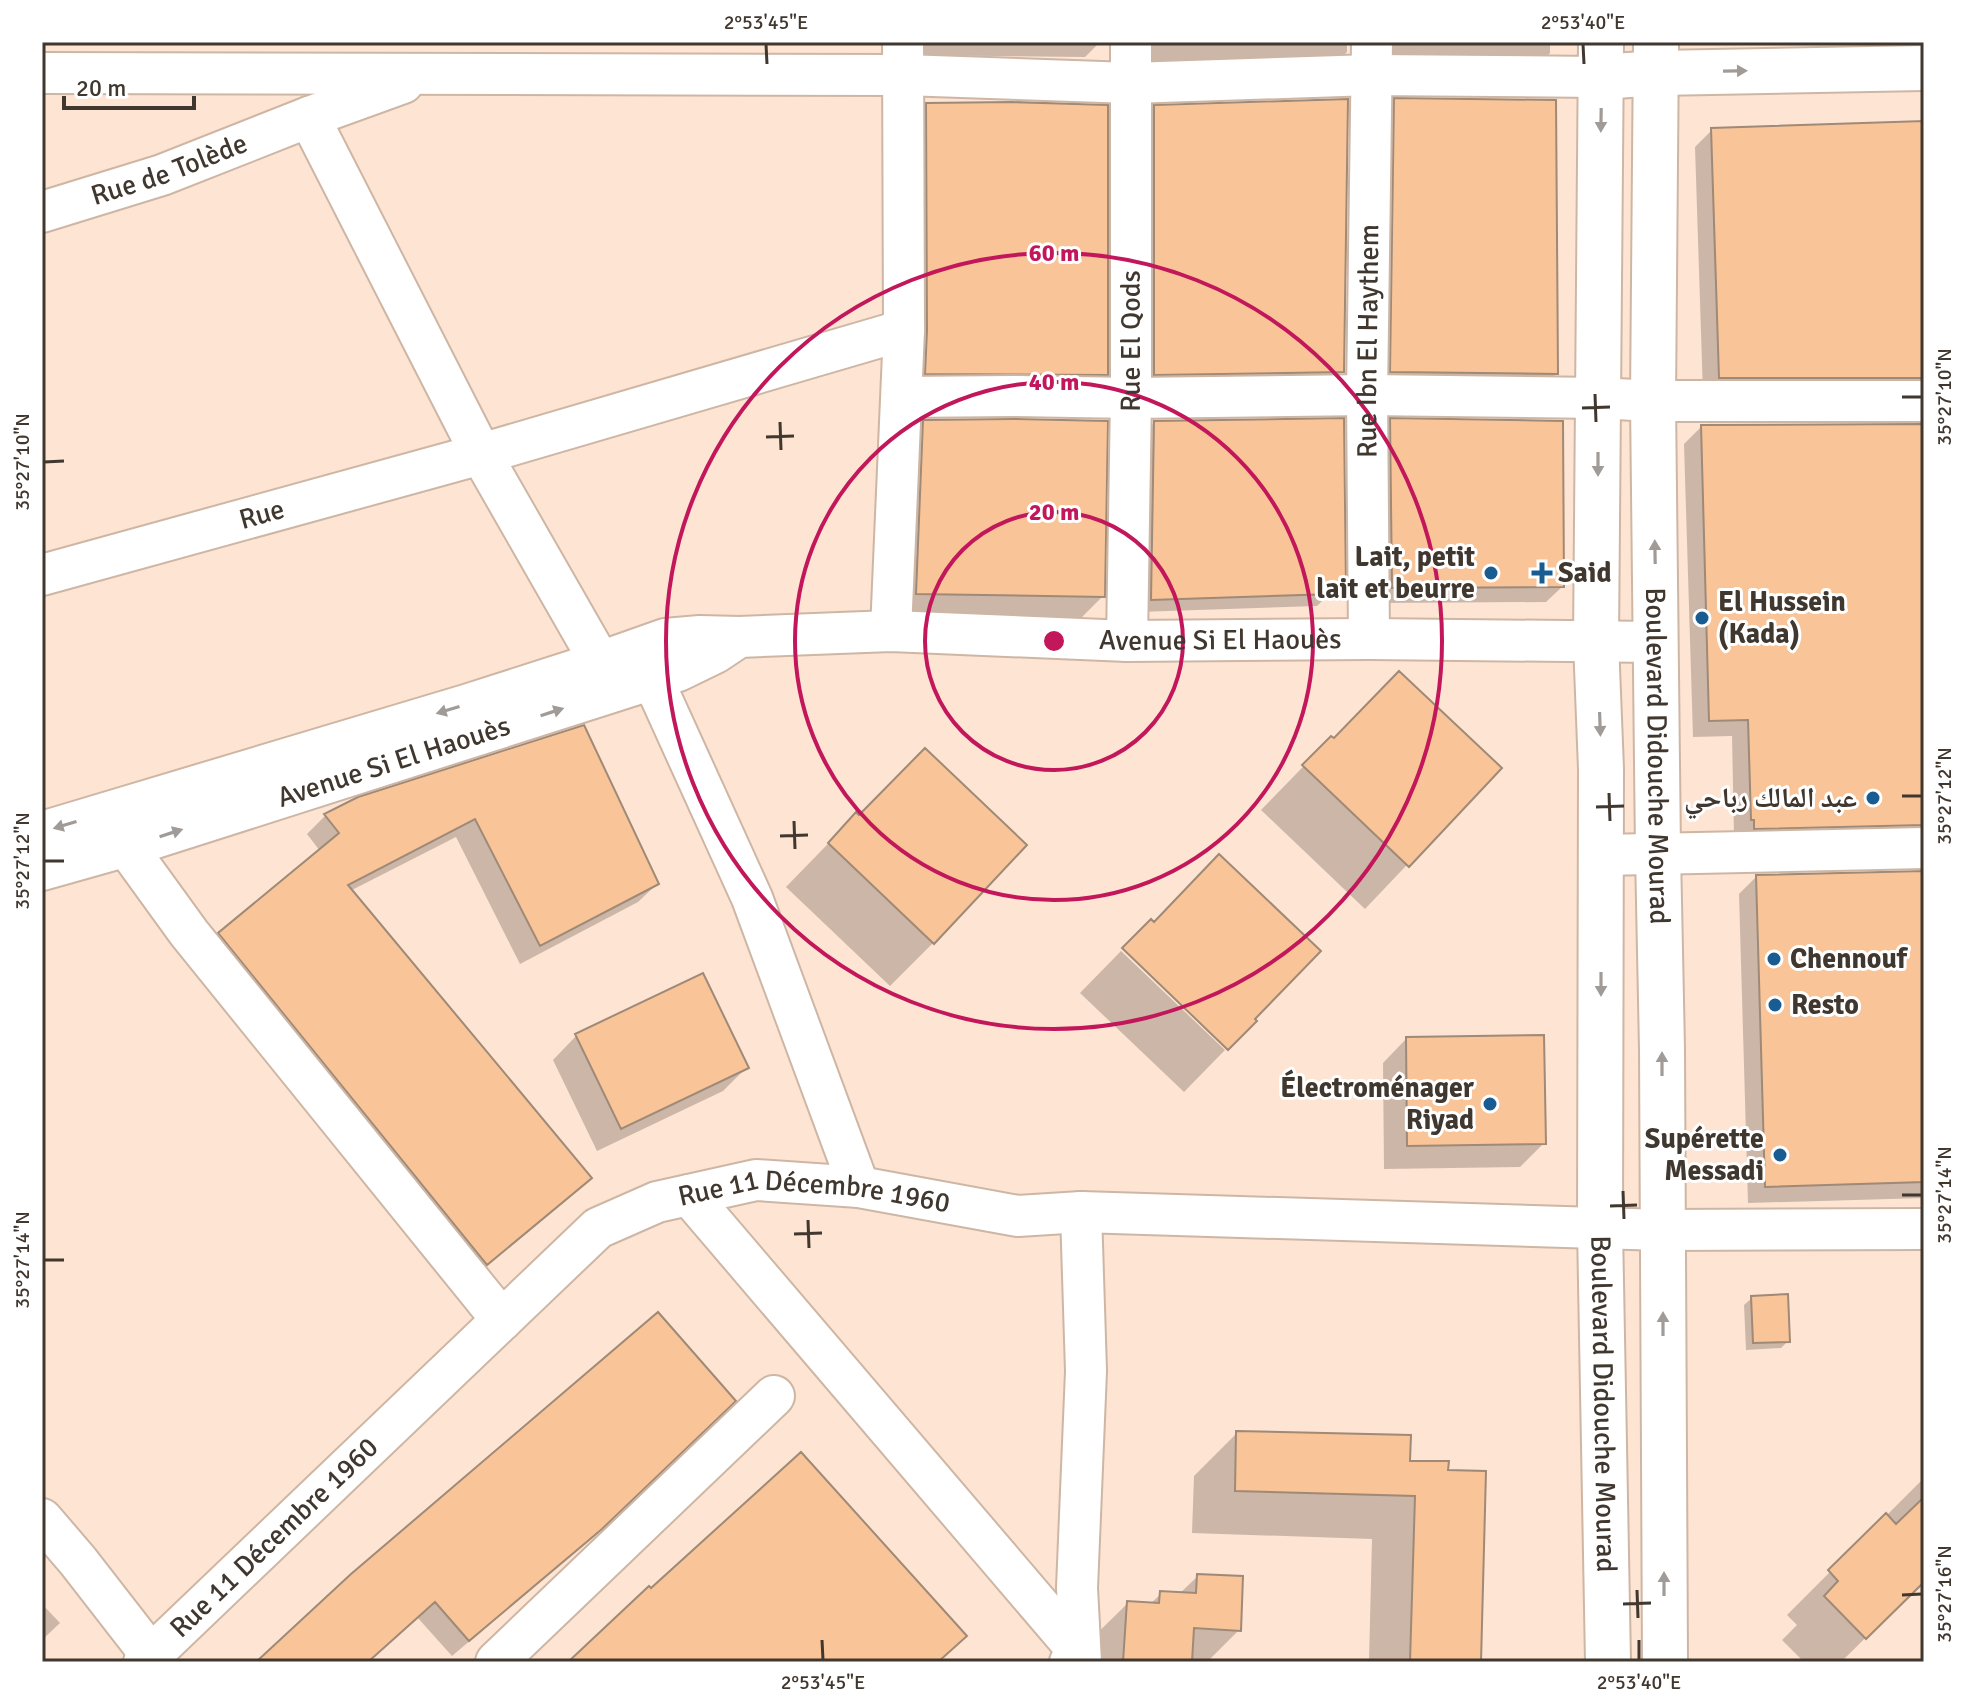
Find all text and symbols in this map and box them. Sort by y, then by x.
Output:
text: 2°53'45"E [724,10,808,35]
text: 2°53'40"E [1541,10,1625,35]
scale bar [64,60,194,110]
one-way arrow [1723,65,1748,78]
text: 20 m [76,73,126,103]
one-way arrow [1595,108,1607,133]
street label: Rue de Tolède [87,126,252,213]
street label: Rue Ibn El Haythem [1350,224,1386,458]
text: 60 m [1029,238,1079,268]
street label: Rue El Qods [1114,270,1148,412]
text: 35°27'10"N [1932,348,1957,446]
text: 40 m [1029,367,1079,397]
text: 35°27'10"N [10,413,35,511]
one-way arrow [1591,452,1604,477]
street label: Rue [235,492,288,537]
text: 20 m [1029,497,1079,527]
one-way arrow [1649,539,1661,564]
place label: Lait, petit lait et beurre [1316,540,1476,606]
place label: Said [1558,556,1612,590]
marker: Lait, petit lait et beurre [1482,564,1500,582]
marker: Said [1533,564,1551,582]
place label: El Hussein (Kada) [1718,585,1846,651]
street label: Boulevard Didouche Mourad [1638,587,1676,925]
marker: El Hussein (Kada) [1693,609,1711,627]
street label: Avenue Si El Haouès [1098,622,1342,658]
centre of rings [1040,627,1068,655]
one-way arrow [436,704,460,717]
one-way arrow [540,705,564,717]
street label: Avenue Si El Haouès [273,709,514,815]
one-way arrow [1593,712,1606,737]
text: 35°27'12"N [1932,747,1957,845]
place label: عبد المالك رباحي [1684,781,1857,820]
marker: عبد المالك رباحي [1864,789,1882,807]
text: 35°27'12"N [10,812,35,910]
one-way arrow [53,819,77,832]
one-way arrow [159,826,183,839]
place label: Chennouf [1790,942,1909,976]
marker: Chennouf [1765,950,1783,968]
one-way arrow [1595,972,1607,997]
place label: Resto [1791,988,1859,1022]
marker: Resto [1766,996,1784,1014]
one-way arrow [1656,1051,1668,1076]
place label: Électroménager Riyad [1280,1069,1475,1137]
marker: Électroménager Riyad [1481,1095,1499,1113]
place label: Supérette Messadi [1645,1122,1764,1188]
marker: Supérette Messadi [1771,1146,1789,1164]
text: 35°27'14"N [1932,1146,1957,1244]
street label: Rue 11 Décembre 1960 [675,1163,953,1220]
text: 35°27'14"N [10,1211,35,1309]
street label: Boulevard Didouche Mourad [1583,1235,1623,1573]
one-way arrow [1657,1311,1669,1336]
street label: Rue 11 Décembre 1960 [163,1430,385,1645]
text: 35°27'16"N [1932,1545,1957,1643]
one-way arrow [1658,1571,1670,1596]
text: 2°53'45"E [781,1670,865,1695]
text: 2°53'40"E [1597,1670,1681,1695]

